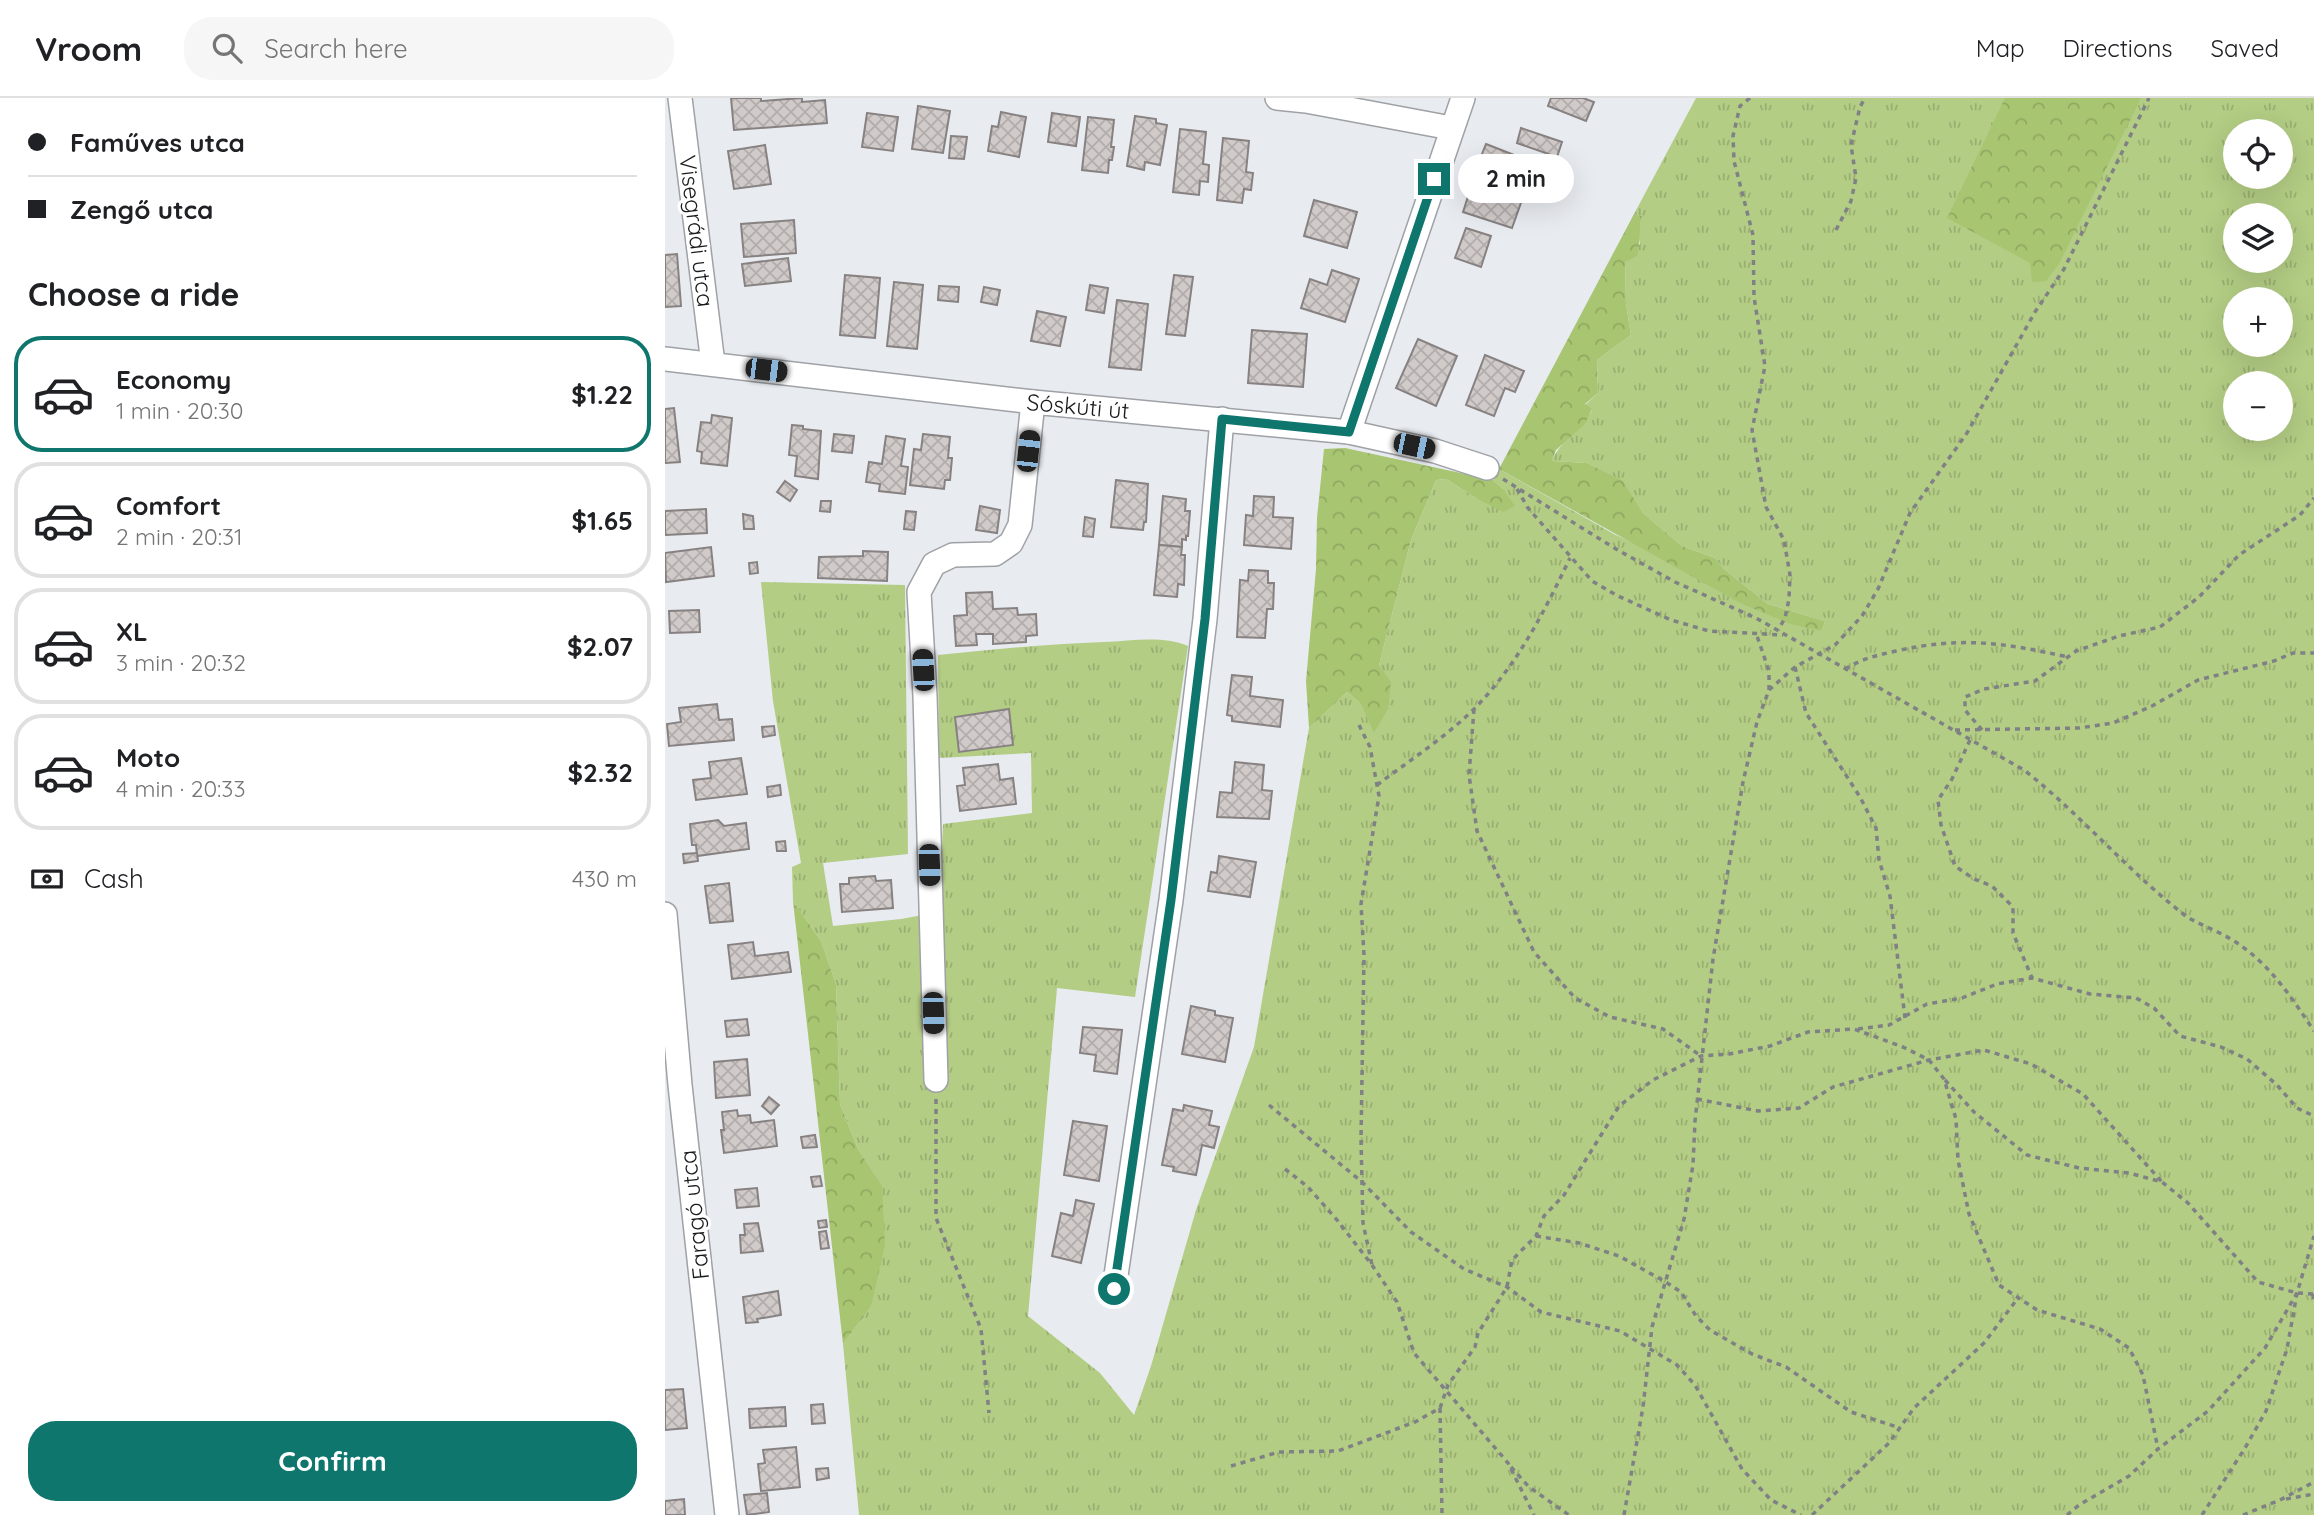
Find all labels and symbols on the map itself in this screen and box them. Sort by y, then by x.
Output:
street label: Visegrádi utca [673,154,721,308]
callout: 2 min [1459,154,1574,204]
route end [1418,163,1450,195]
car [744,357,789,383]
street label: Sóskúti út [1026,387,1131,425]
car [1016,429,1041,473]
car [1392,431,1437,461]
car [912,648,935,692]
car [918,844,941,886]
car [922,992,945,1034]
street label: Faragó utca [673,1149,715,1281]
route start [1098,1273,1130,1305]

